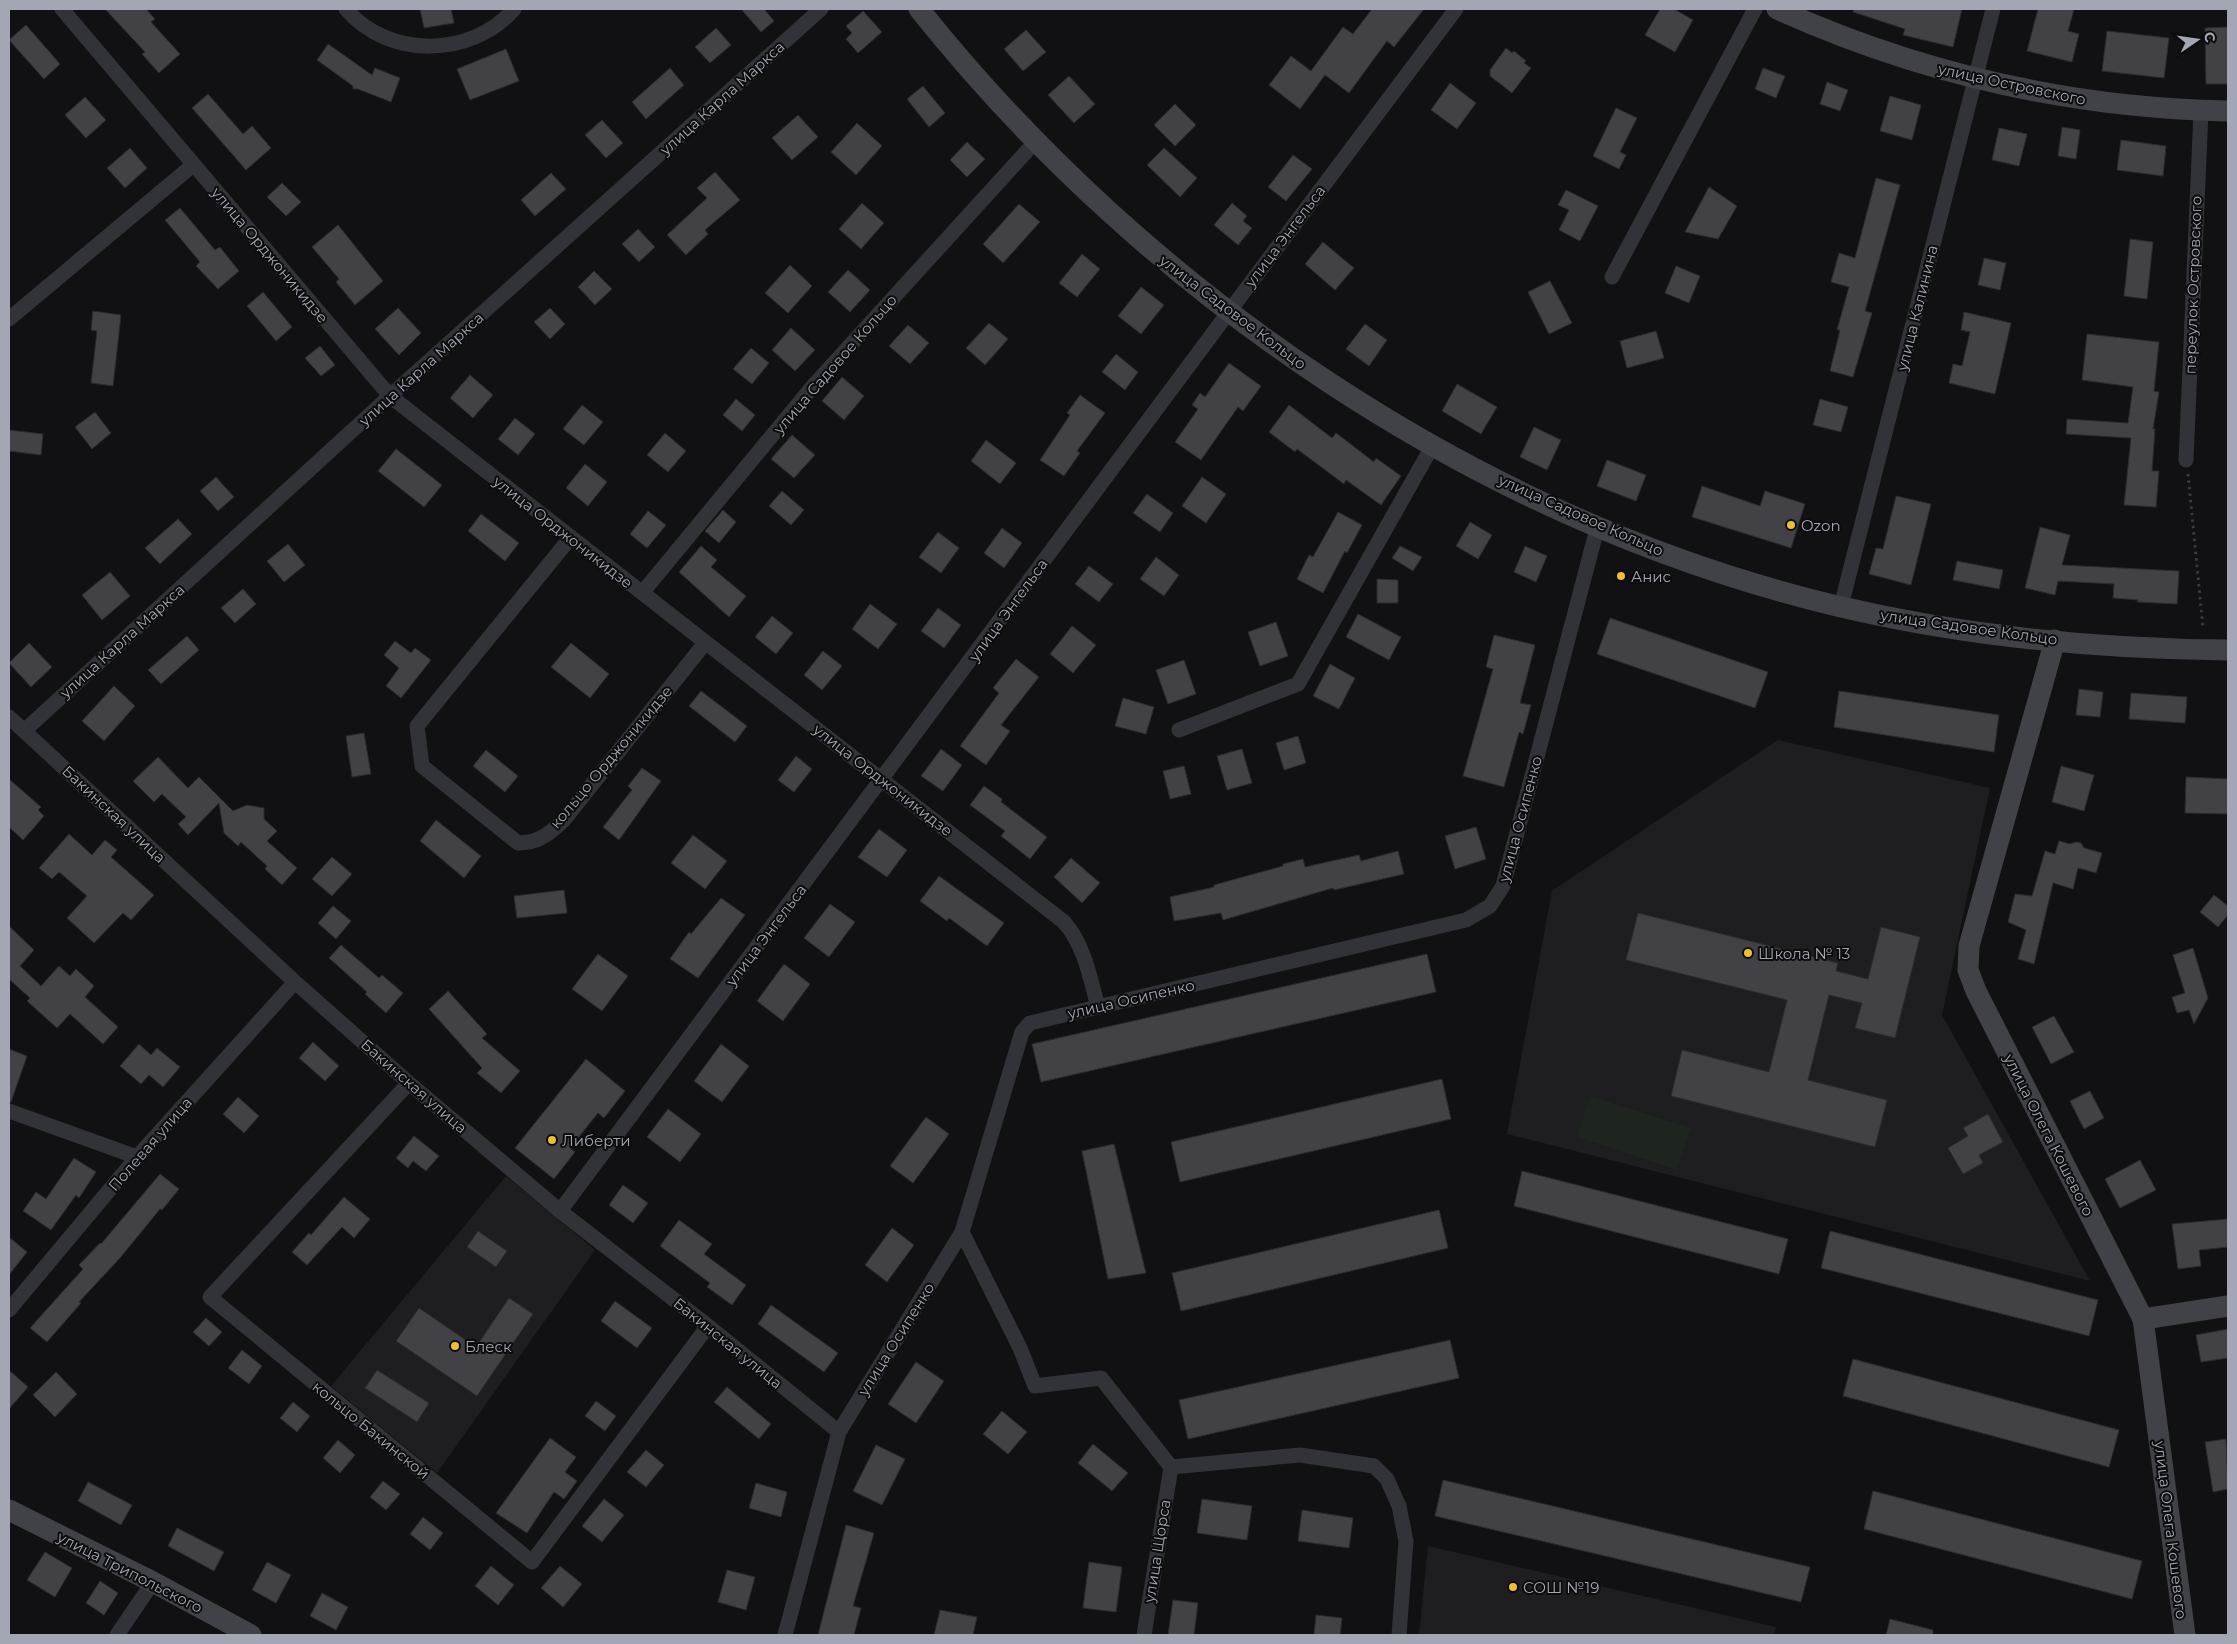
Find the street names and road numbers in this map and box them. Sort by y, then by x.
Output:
street label: улица Карла Маркса [655,37,788,160]
street label: улица Островского [1935,59,2088,109]
street label: улица Энгельса [1240,181,1329,291]
street label: улица Орджоникидзе [207,182,332,327]
street label: переулок Островского [2180,196,2206,374]
street label: улица Калинина [1892,243,1942,374]
street label: улица Садовое Кольцо [1155,250,1310,373]
street label: улица Садовое Кольцо [769,290,901,438]
street label: улица Карла Маркса [354,308,487,431]
street label: улица Садовое Кольцо [1495,470,1666,560]
street label: улица Орджоникидзе [489,471,637,592]
street label: улица Энгельса [964,555,1052,666]
street label: улица Карла Маркса [55,580,188,703]
street label: улица Садовое Кольцо [1878,605,2059,649]
street label: кольцо Орджоникидзе [546,682,676,832]
street label: улица Орджоникидзе [809,719,957,840]
street label: улица Осипенко [1494,754,1546,885]
street label: Бакинская улица [58,761,170,867]
street label: улица Энгельса [721,880,810,990]
street label: улица Осипенко [1065,975,1196,1023]
street label: Бакинская улица [357,1035,471,1137]
street label: улица Олега Кошевого [1999,1050,2098,1219]
street label: Полевая улица [104,1093,196,1195]
street label: улица Осипенко [853,1279,938,1400]
street label: Бакинская улица [670,1293,786,1393]
street label: кольцо Бакинской [309,1377,433,1483]
street label: улица Олега Кошевого [2151,1439,2191,1620]
street label: улица Щорса [1139,1498,1175,1605]
street label: улица Трипольского [53,1527,206,1617]

